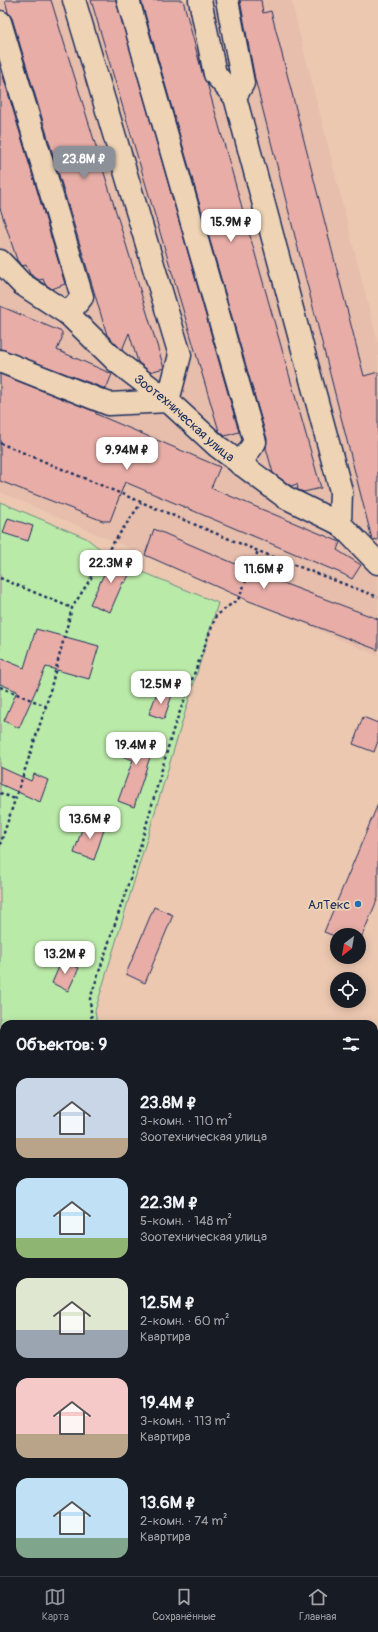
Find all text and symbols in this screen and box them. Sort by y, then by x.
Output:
pin: 23.8M ₽ [47,146,121,180]
text: 23.8M ₽ [62,151,106,167]
pin: 15.9M ₽ [194,209,268,243]
text: 15.9M ₽ [210,214,252,230]
street label: Зоотехническая улица [131,371,238,466]
pin: 9.94M ₽ [90,437,164,471]
text: 9.94M ₽ [105,442,149,458]
pin: 22.3M ₽ [74,550,148,584]
text: 22.3M ₽ [89,555,133,571]
pin: 11.6M ₽ [227,556,301,590]
text: 11.6M ₽ [244,561,284,577]
pin: 12.5M ₽ [124,671,198,705]
text: 12.5M ₽ [140,676,182,692]
pin: 19.4M ₽ [99,732,173,766]
text: 19.4M ₽ [115,737,157,753]
pin: 13.6M ₽ [53,806,127,840]
text: 13.6M ₽ [69,811,111,827]
place label: АлТекс [308,897,350,913]
marker: АлТекс [353,899,363,909]
north arrow [330,928,366,964]
map controls [330,928,366,1008]
pin: 13.2M ₽ [28,941,102,975]
text: 13.2M ₽ [44,946,86,962]
button: locate [330,972,366,1008]
icon: filters [340,1033,362,1055]
text: Объектов: 9 [16,1034,107,1055]
text: 23.8M ₽ [140,1092,197,1113]
icon: home [48,1094,96,1142]
text: 3-комн. · 110 m² [140,1113,232,1129]
text: Зоотехническая улица [140,1129,267,1145]
text: 22.3M ₽ [140,1192,198,1213]
icon: home [48,1194,96,1242]
text: 5-комн. · 148 m² [140,1213,232,1229]
text: Зоотехническая улица [140,1229,267,1245]
text: 12.5M ₽ [140,1292,195,1313]
icon: home [48,1294,96,1342]
text: 2-комн. · 60 m² [140,1313,230,1329]
text: Квартира [140,1329,191,1345]
text: 19.4M ₽ [140,1392,195,1413]
icon: home [48,1394,96,1442]
text: 3-комн. · 113 m² [140,1413,230,1429]
text: Квартира [140,1429,191,1445]
text: 13.6M ₽ [140,1492,196,1513]
icon: home [48,1494,96,1542]
text: 2-комн. · 74 m² [140,1513,227,1529]
text: Квартира [140,1529,191,1545]
tab: Карта [42,1586,69,1623]
tab: Сохранённые [152,1586,216,1623]
tab: Главная [299,1586,336,1623]

